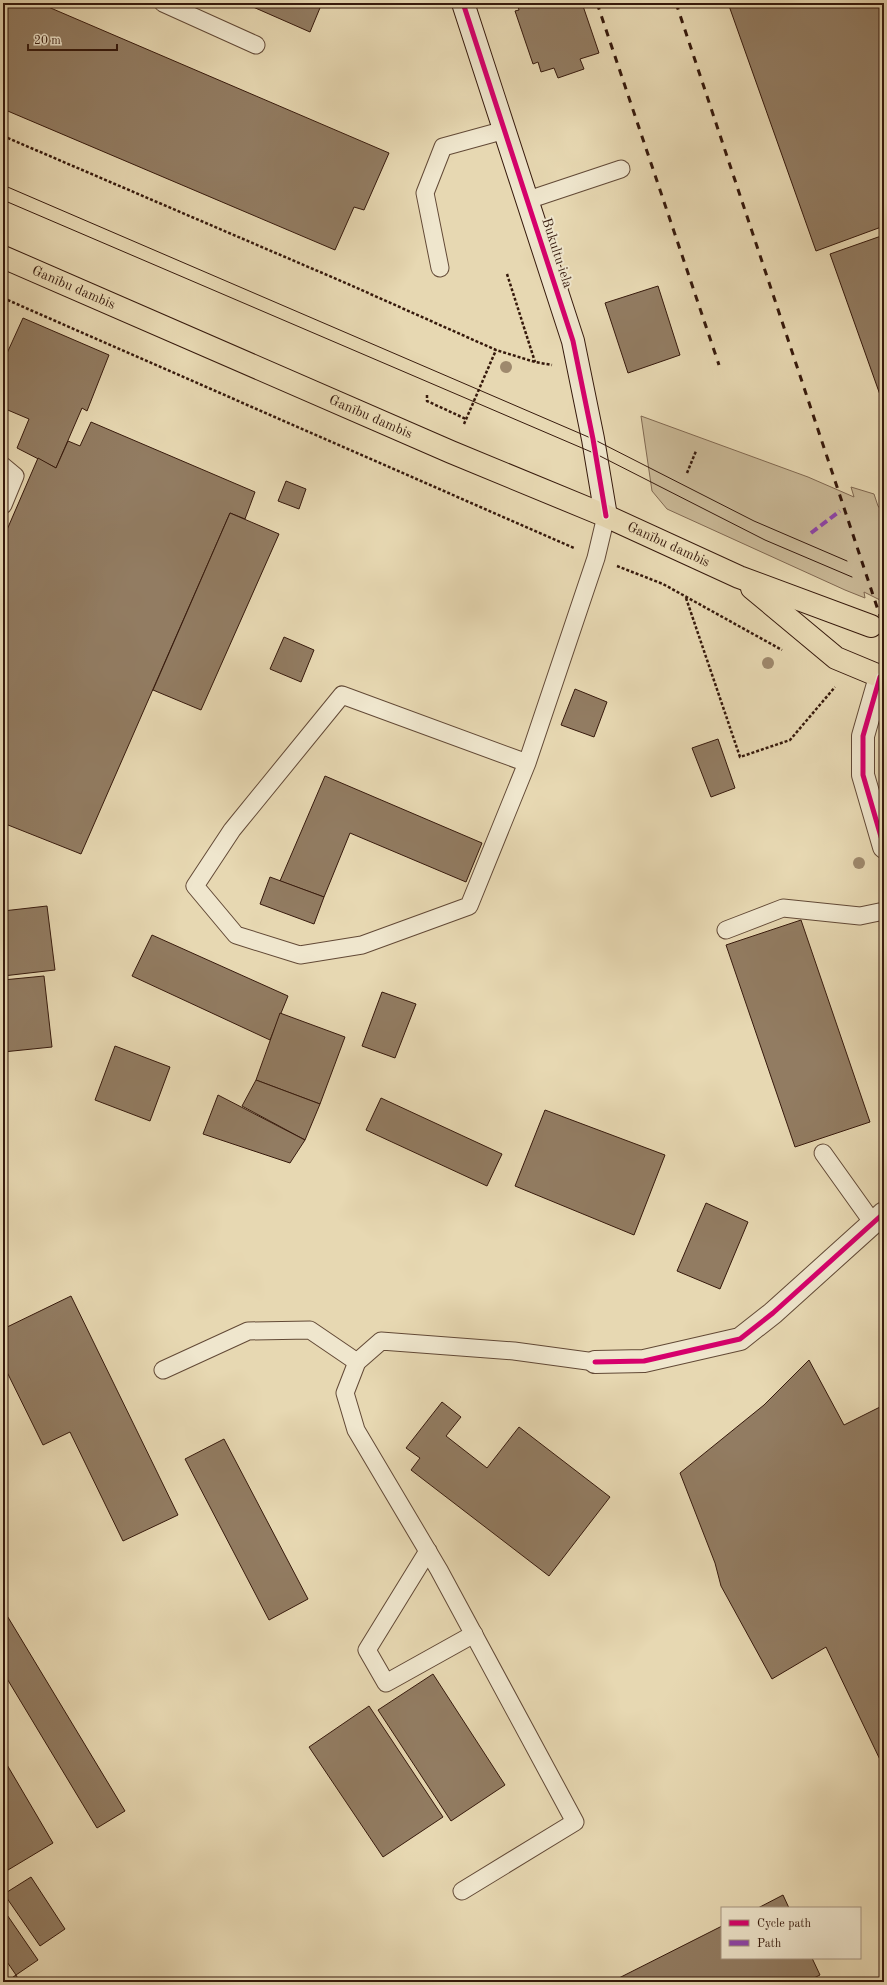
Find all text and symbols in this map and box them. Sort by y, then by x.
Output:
scale bar [28,26,117,52]
text: 20 m [34,35,61,47]
street label: Bukultu iela [539,216,575,290]
street label: Ganību dambis [30,263,117,312]
street label: Ganību dambis [327,393,414,441]
street label: Ganību dambis [625,520,712,570]
legend [721,1907,861,1959]
text: Cycle path [757,1918,812,1930]
text: Path [757,1938,782,1950]

